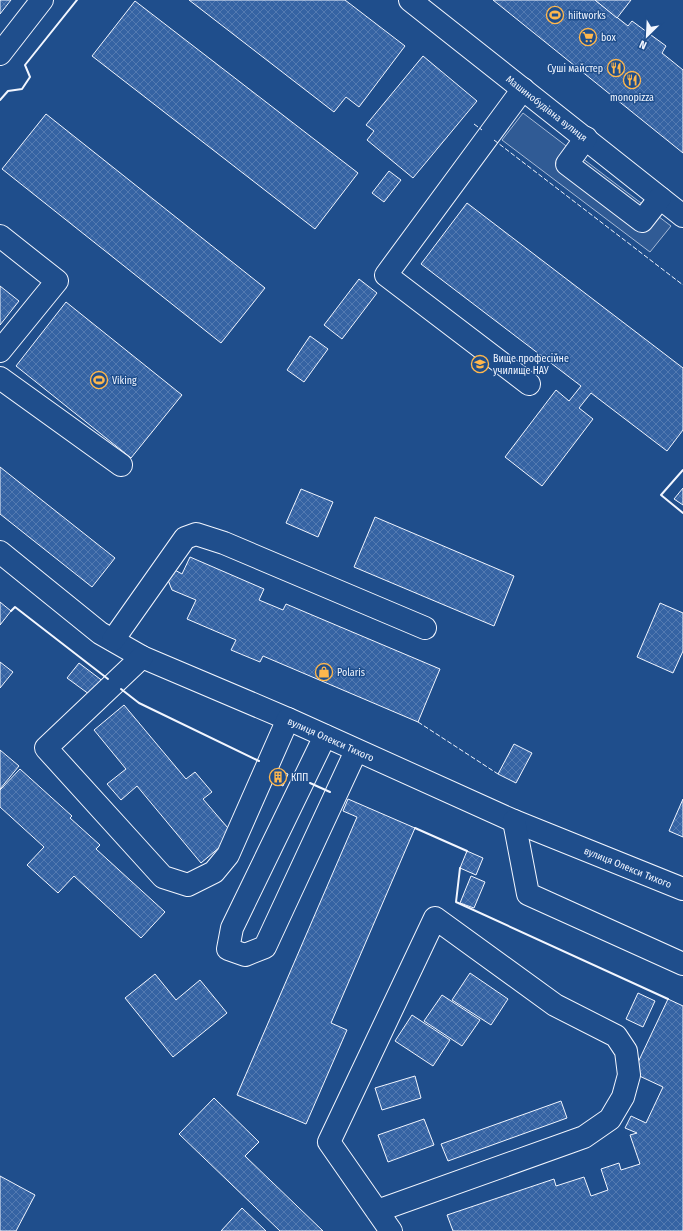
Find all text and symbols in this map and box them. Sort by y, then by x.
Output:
sports icon: hiitworks [545,5,565,25]
place label: hiitworks [568,10,606,22]
north arrow [627,16,667,56]
supermarket icon: box [578,27,598,47]
place label: box [601,32,616,44]
text: N [637,37,649,52]
restaurant icon: Суші майстер [606,58,626,78]
place label: Суші майстер [547,62,603,75]
restaurant icon: monopizza [622,70,642,90]
street label: Машинобудівна вулиця [503,73,590,144]
place label: monopizza [610,92,654,104]
place label: Вище професійне училище НАУ [493,352,569,377]
school or university icon: Вище професійне училище НАУ [470,354,490,374]
sports icon: Viking [89,370,109,390]
place label: Viking [112,375,137,387]
shop icon: Polaris [314,662,334,682]
place label: Polaris [337,667,365,679]
street label: вулиця Олекси Тихого [286,715,376,764]
building icon: КПП [268,767,288,787]
place label: КПП [291,772,308,784]
street label: вулиця Олекси Тихого [582,845,673,891]

